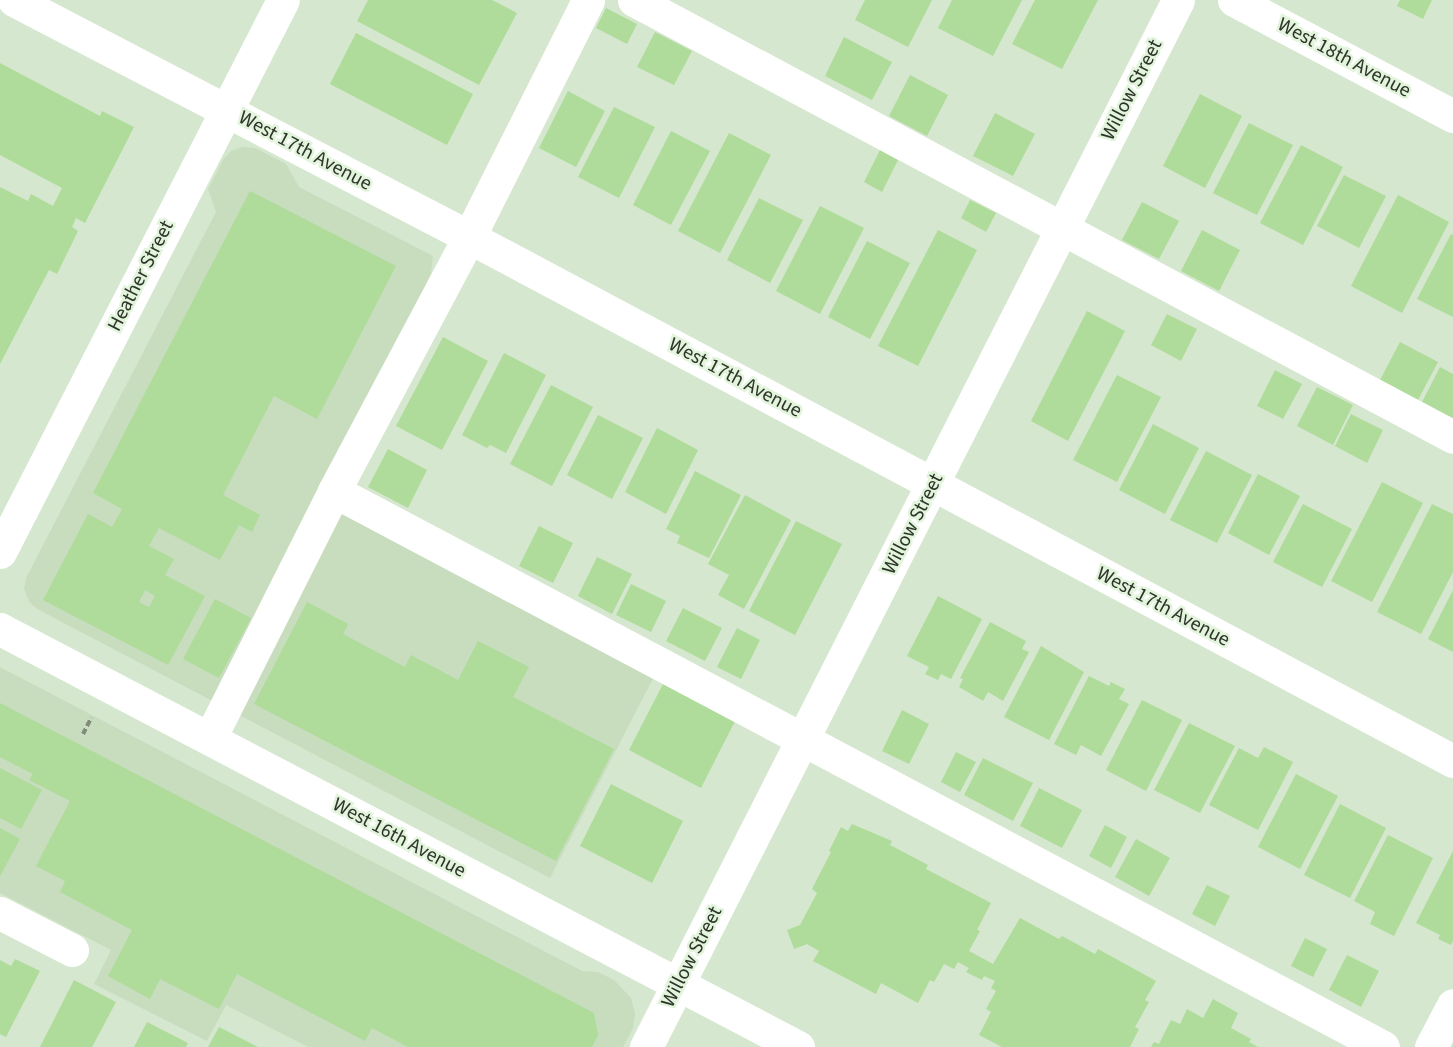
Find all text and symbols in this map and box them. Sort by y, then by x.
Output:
street label: West 18th Avenue [1273,13,1415,103]
street label: Willow Street [1096,36,1168,144]
street label: West 17th Avenue [234,106,376,196]
street label: Heather Street [103,217,179,335]
street label: West 17th Avenue [664,333,806,423]
street label: Willow Street [877,470,949,578]
street label: West 17th Avenue [1092,562,1234,652]
street label: West 16th Avenue [328,793,470,883]
street label: Willow Street [656,903,728,1011]

